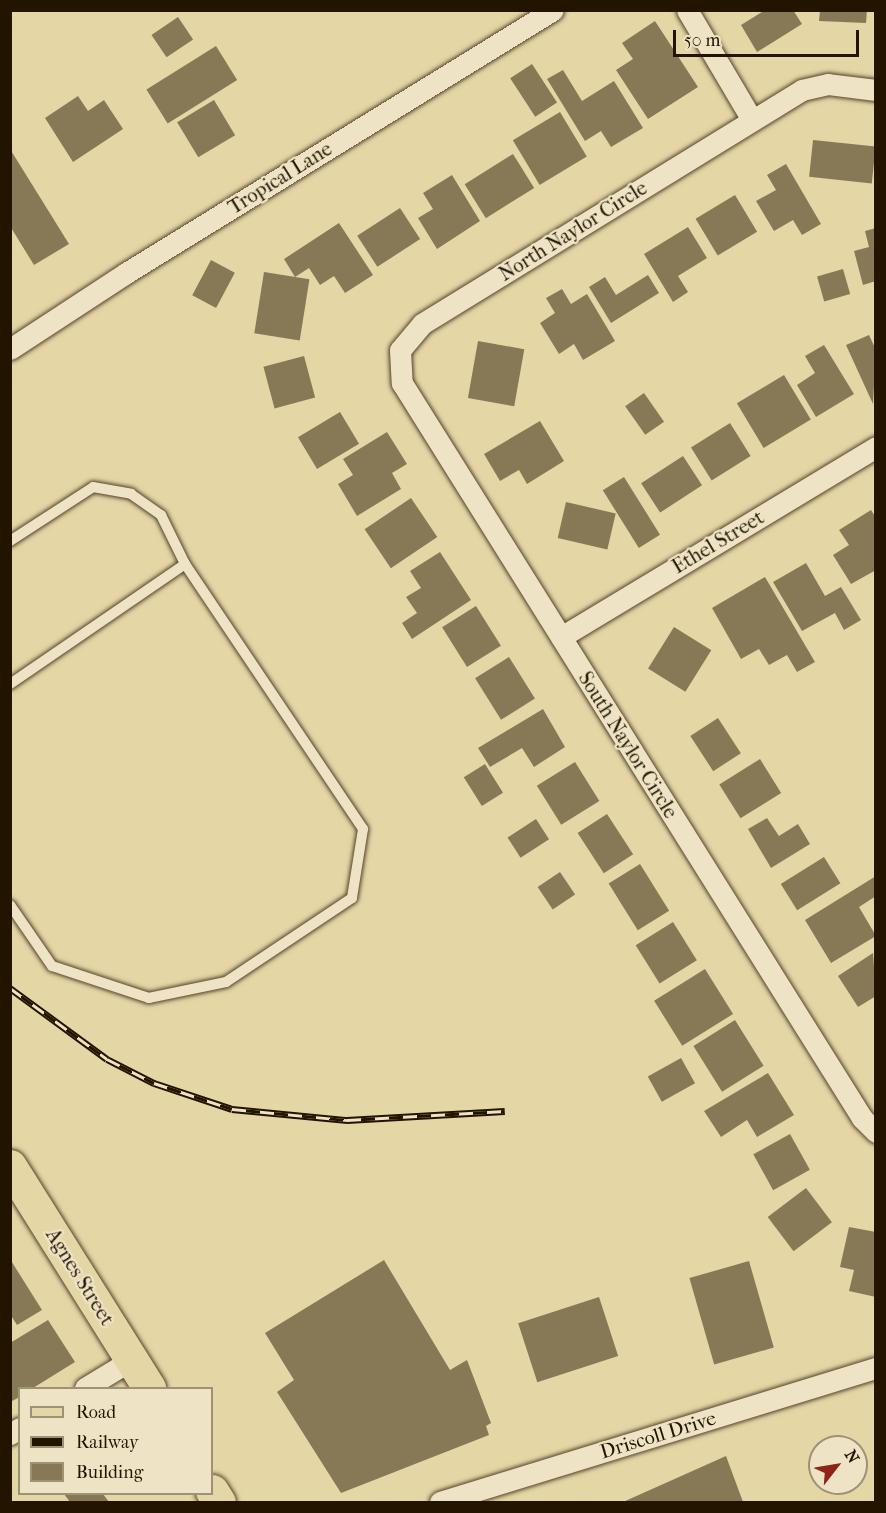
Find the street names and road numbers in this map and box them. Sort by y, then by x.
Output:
street label: Tropical Lane [224,137,336,219]
street label: North Naylor Circle [494,176,652,286]
street label: Ethel Street [668,505,768,579]
street label: South Naylor Circle [573,667,683,823]
street label: Agnes Street [41,1224,119,1330]
street label: Driscoll Drive [597,1406,719,1464]

